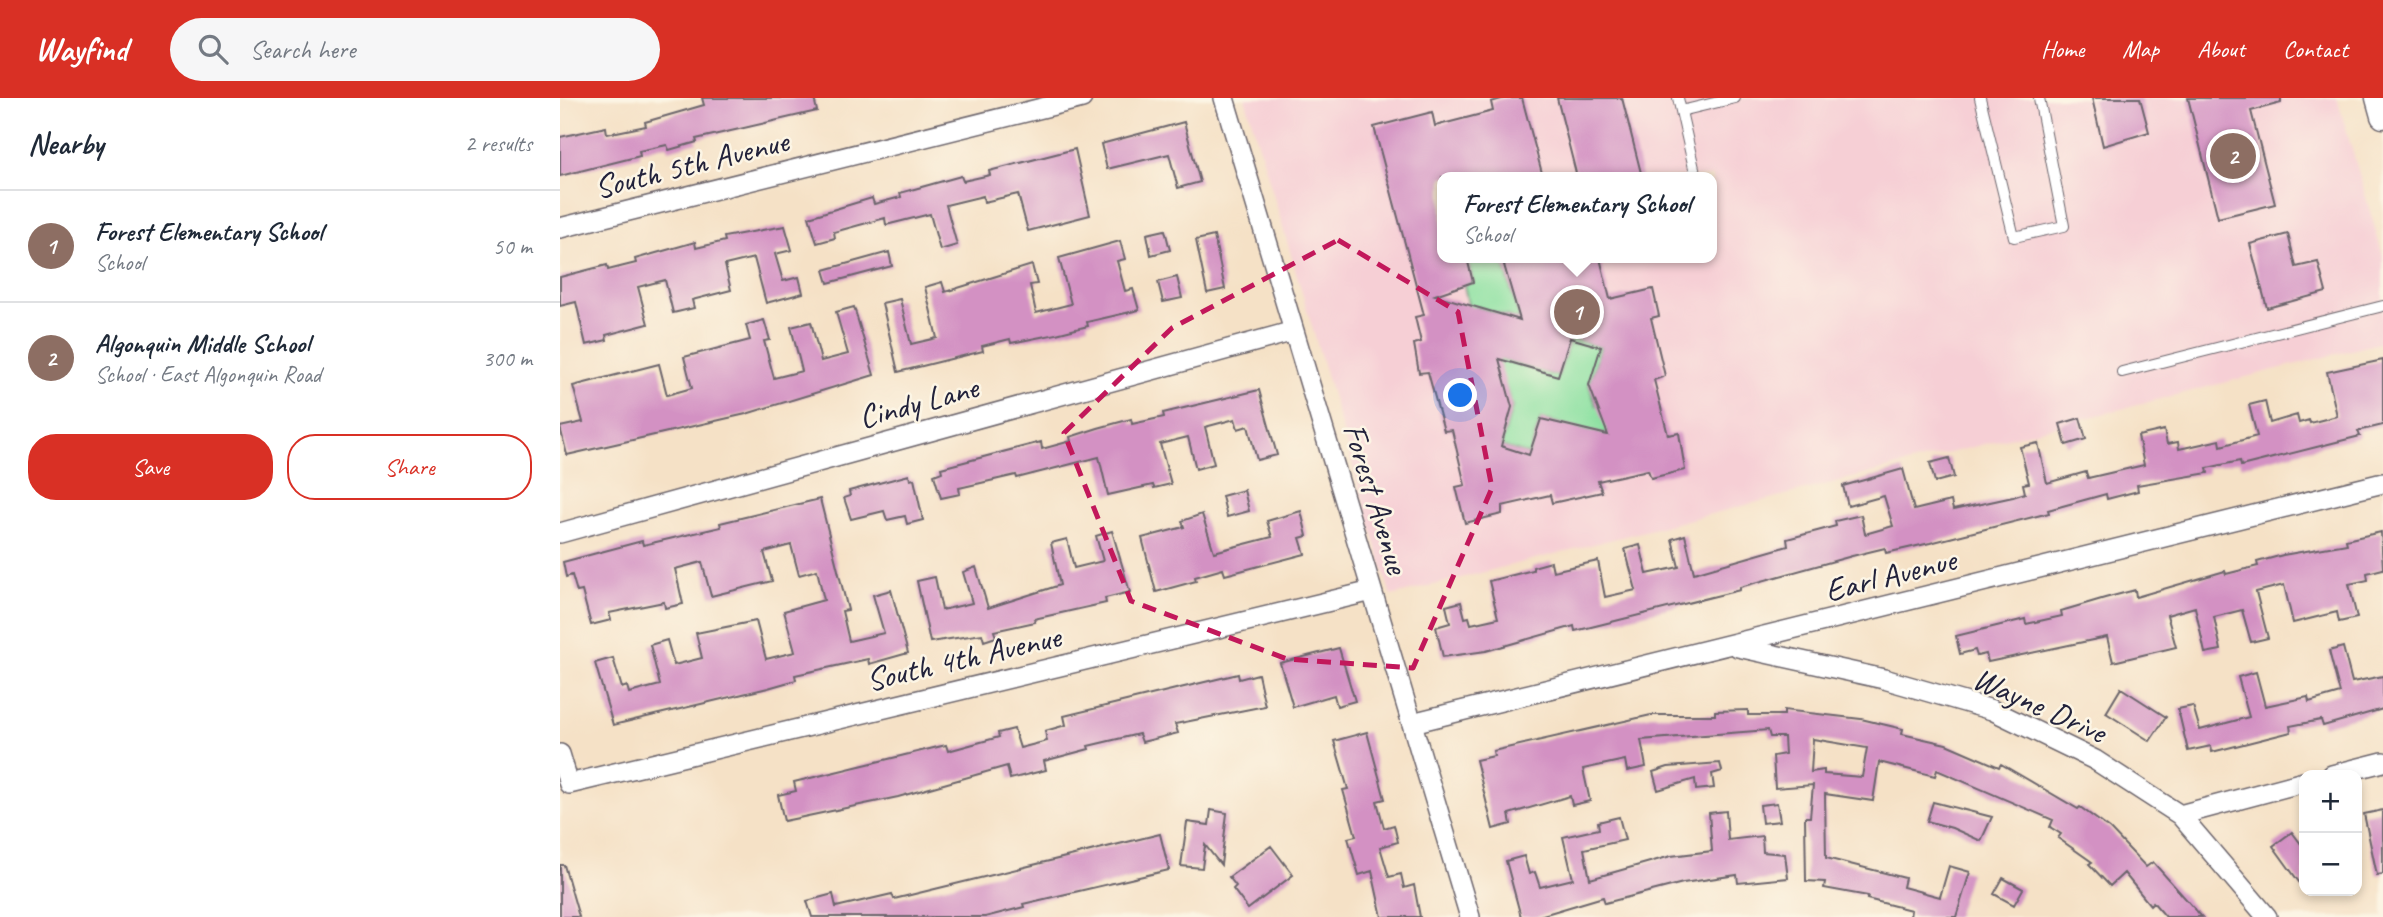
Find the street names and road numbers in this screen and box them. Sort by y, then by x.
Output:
street label: South 5th Avenue [590,119,795,208]
street label: Cindy Lane [854,365,985,438]
street label: Forest Avenue [1333,418,1419,581]
street label: Earl Avenue [1820,538,1962,611]
street label: South 4th Avenue [862,615,1067,701]
street label: Wayne Drive [1967,657,2115,754]

